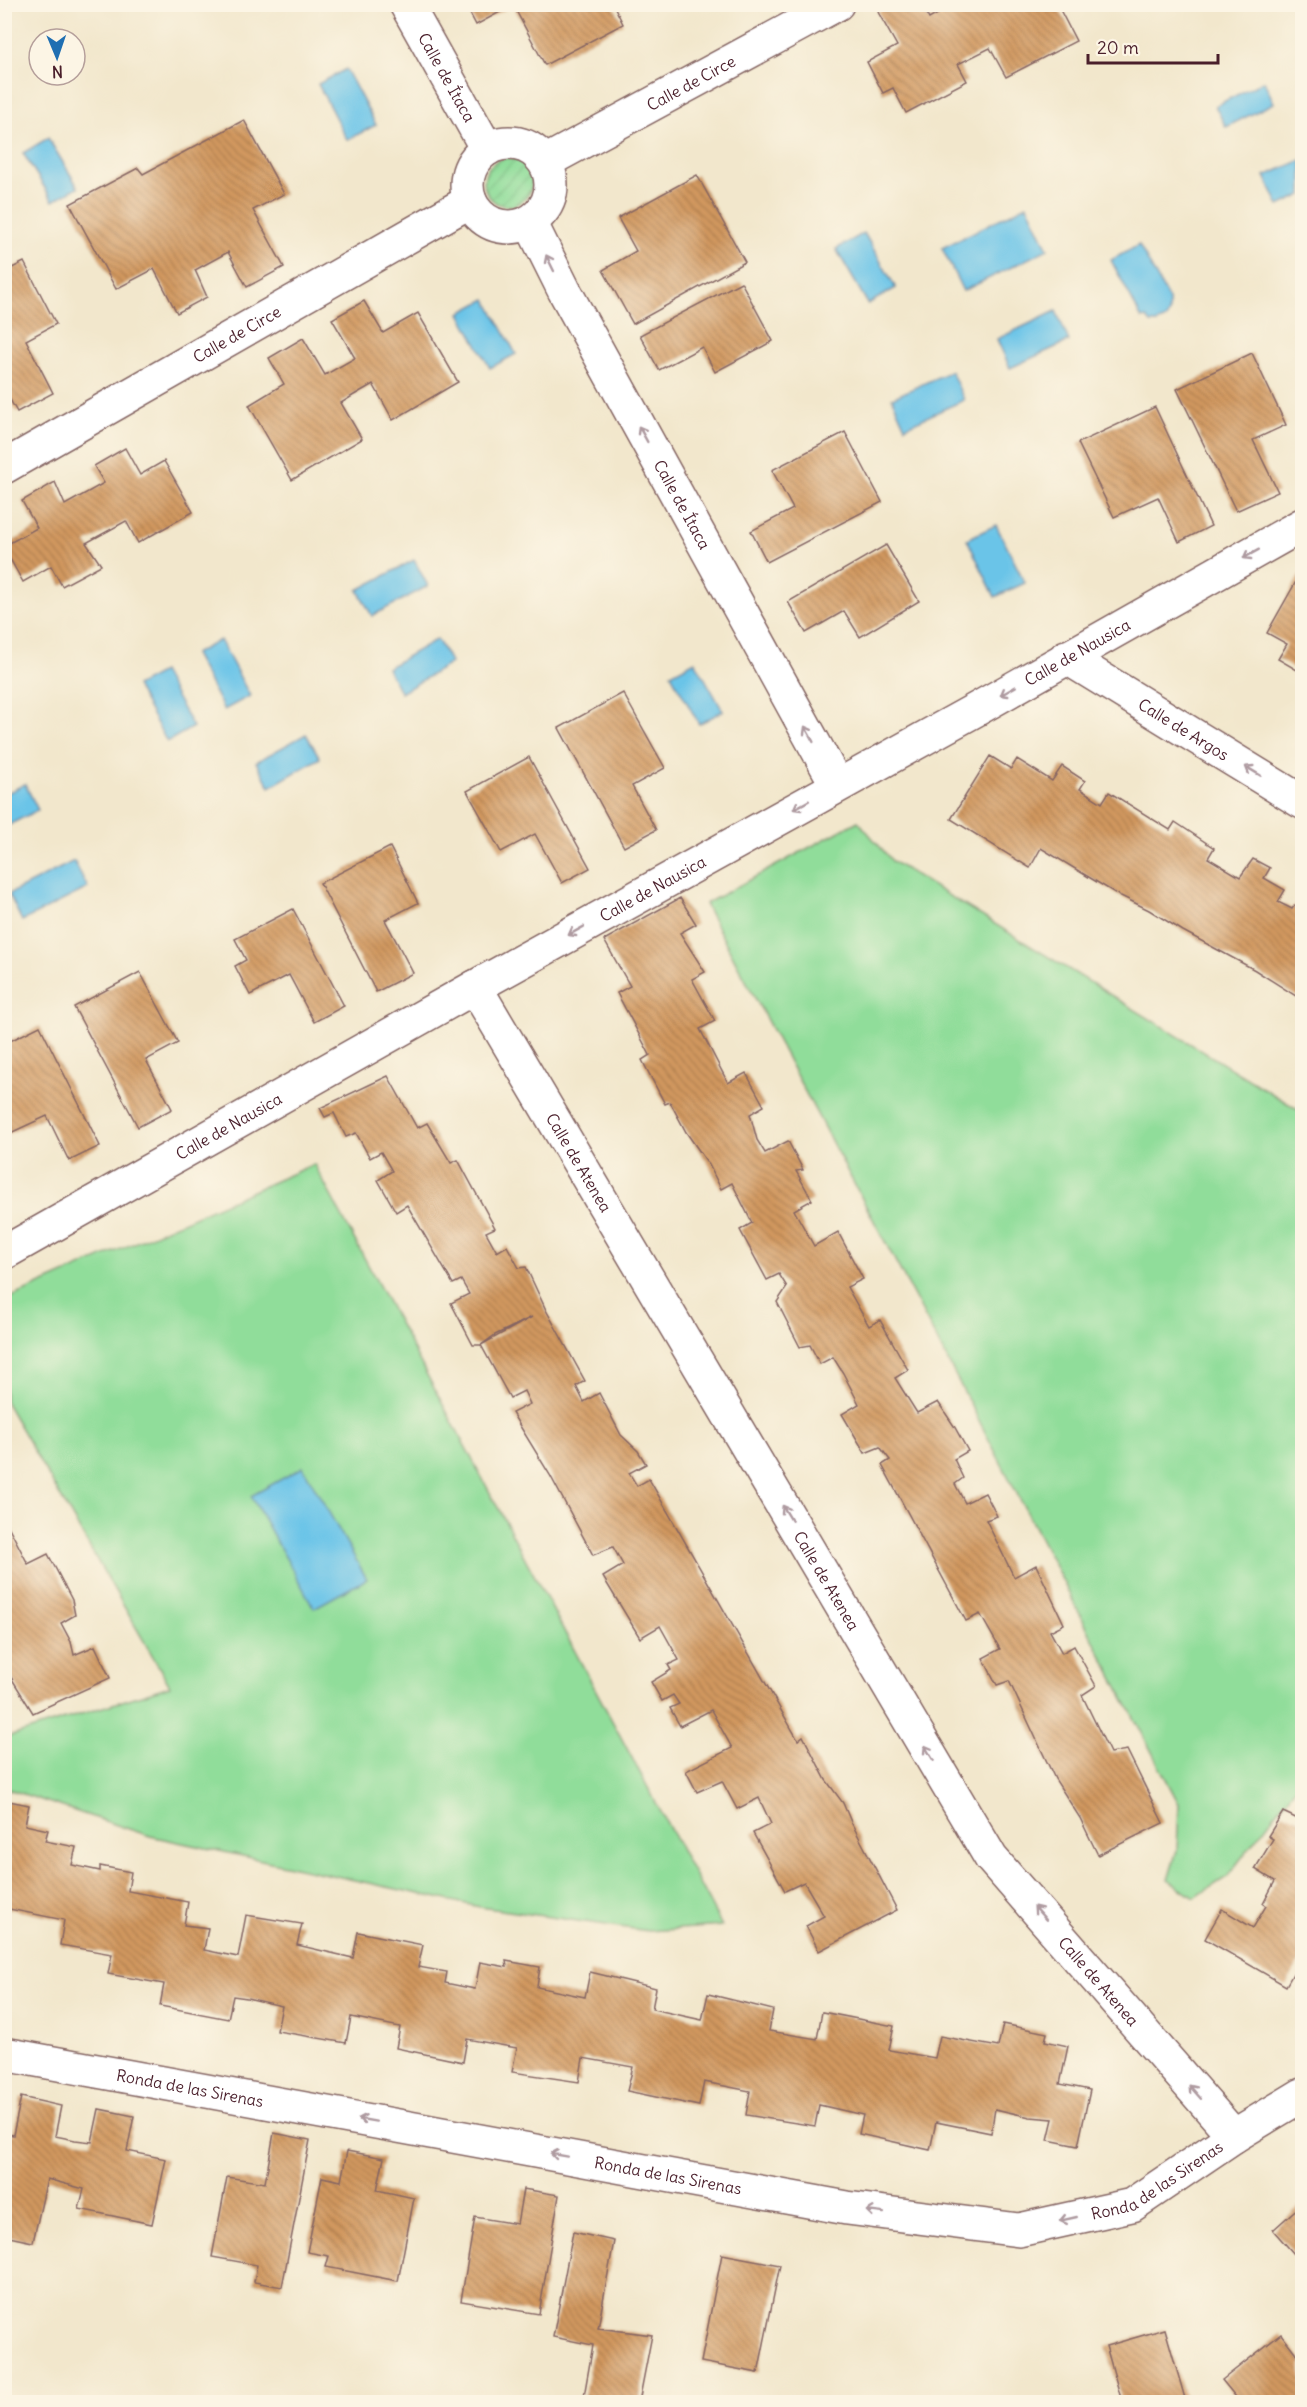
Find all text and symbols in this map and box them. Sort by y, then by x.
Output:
north arrow [27,27,87,87]
scale bar [1088,27,1218,65]
street label: Calle de Ítaca [414,29,480,125]
text: 20 m [1097,36,1139,59]
street label: Calle de Circe [643,51,739,115]
text: N [52,62,63,82]
one-way arrow [544,254,556,272]
street label: Calle de Circe [189,301,284,367]
one-way arrow [637,426,649,443]
street label: Calle de Ítaca [650,456,715,553]
one-way arrow [1243,548,1260,560]
street label: Calle de Nausica [1021,614,1134,690]
one-way arrow [1000,685,1017,697]
street label: Calle de Argos [1135,694,1233,765]
one-way arrow [803,725,814,743]
one-way arrow [1245,765,1262,777]
one-way arrow [793,799,810,811]
street label: Calle de Nausica [596,851,709,926]
one-way arrow [567,926,585,937]
street label: Calle de Nausica [172,1088,285,1164]
street label: Calle de Atenea [542,1109,616,1216]
one-way arrow [780,1505,792,1522]
street label: Calle de Atenea [790,1527,864,1634]
one-way arrow [923,1745,935,1762]
one-way arrow [1033,1905,1046,1921]
street label: Calle de Atenea [1054,1932,1143,2030]
street label: Ronda de las Sirenas [115,2065,265,2111]
one-way arrow [1189,2084,1202,2100]
one-way arrow [358,2114,378,2125]
street label: Ronda de las Sirenas [1089,2136,1227,2224]
one-way arrow [550,2149,569,2160]
street label: Ronda de las Sirenas [593,2152,743,2199]
one-way arrow [866,2206,885,2217]
one-way arrow [1058,2214,1078,2225]

